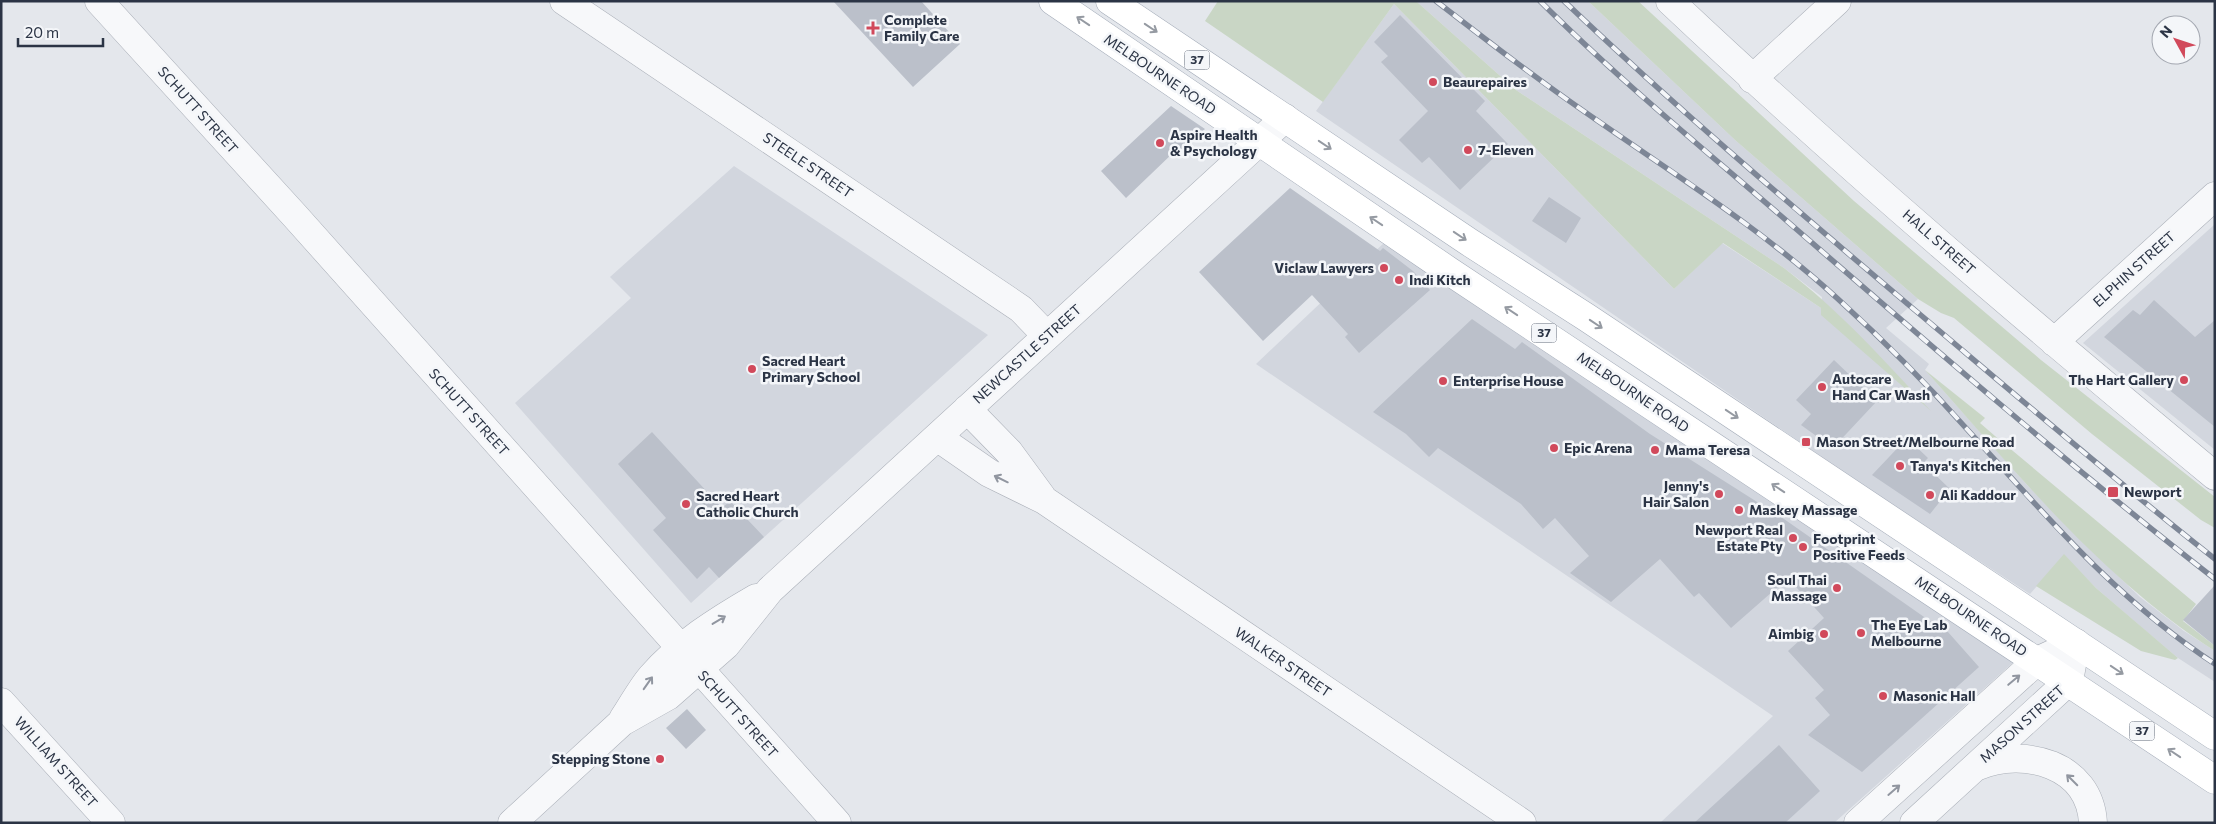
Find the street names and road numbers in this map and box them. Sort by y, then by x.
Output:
street label: MELBOURNE ROAD [1101,30,1220,117]
road number: 37 [1184,50,1210,70]
street label: SCHUTT STREET [155,63,242,157]
street label: STEELE STREET [760,128,856,201]
street label: HALL STREET [1899,205,1979,278]
street label: ELPHIN STREET [2089,227,2178,310]
street label: NEWCASTLE STREET [969,300,1084,407]
road number: 37 [1532,323,1556,342]
street label: MELBOURNE ROAD [1574,348,1693,435]
street label: SCHUTT STREET [426,365,513,459]
street label: MELBOURNE ROAD [1912,572,2031,659]
street label: WALKER STREET [1232,623,1335,700]
street label: SCHUTT STREET [695,667,782,761]
street label: MASON STREET [1976,681,2067,766]
street label: WILLIAM STREET [11,713,101,810]
road number: 37 [2130,721,2154,740]

